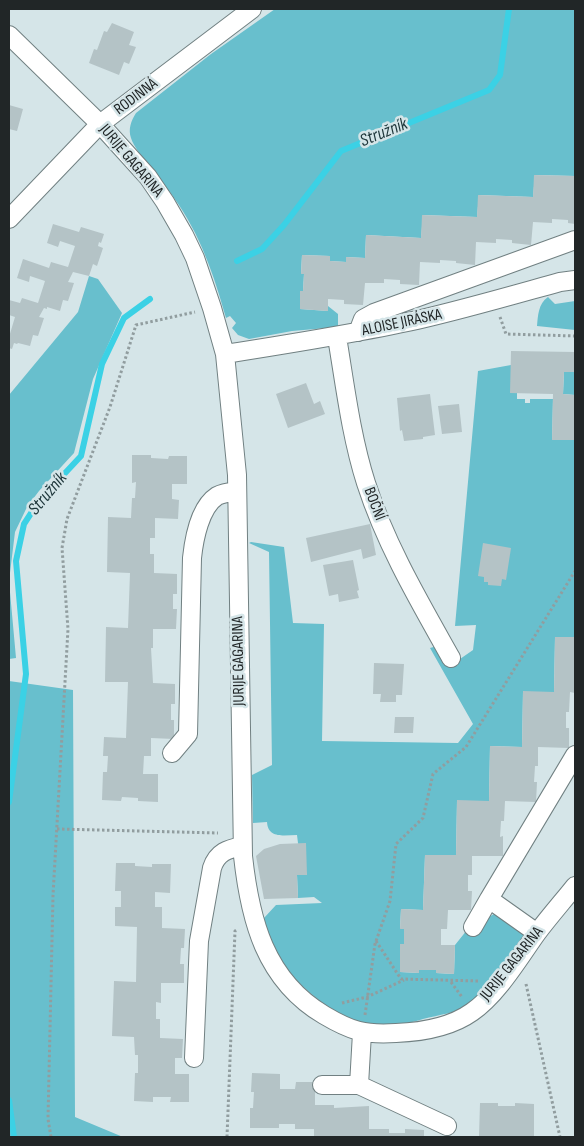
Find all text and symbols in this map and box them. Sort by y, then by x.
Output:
street label: RODINNÁ [110,74,162,120]
water label: Stružník [357,114,411,152]
street label: JURIJE GAGARINA [95,121,167,201]
street label: ALOISE JIRÁSKA [360,305,444,341]
water label: Stružník [24,468,72,520]
street label: BOČNÍ [359,485,389,523]
street label: JURIJE GAGARINA [229,616,249,706]
street label: JURIJE GAGARINA [476,923,548,1005]

